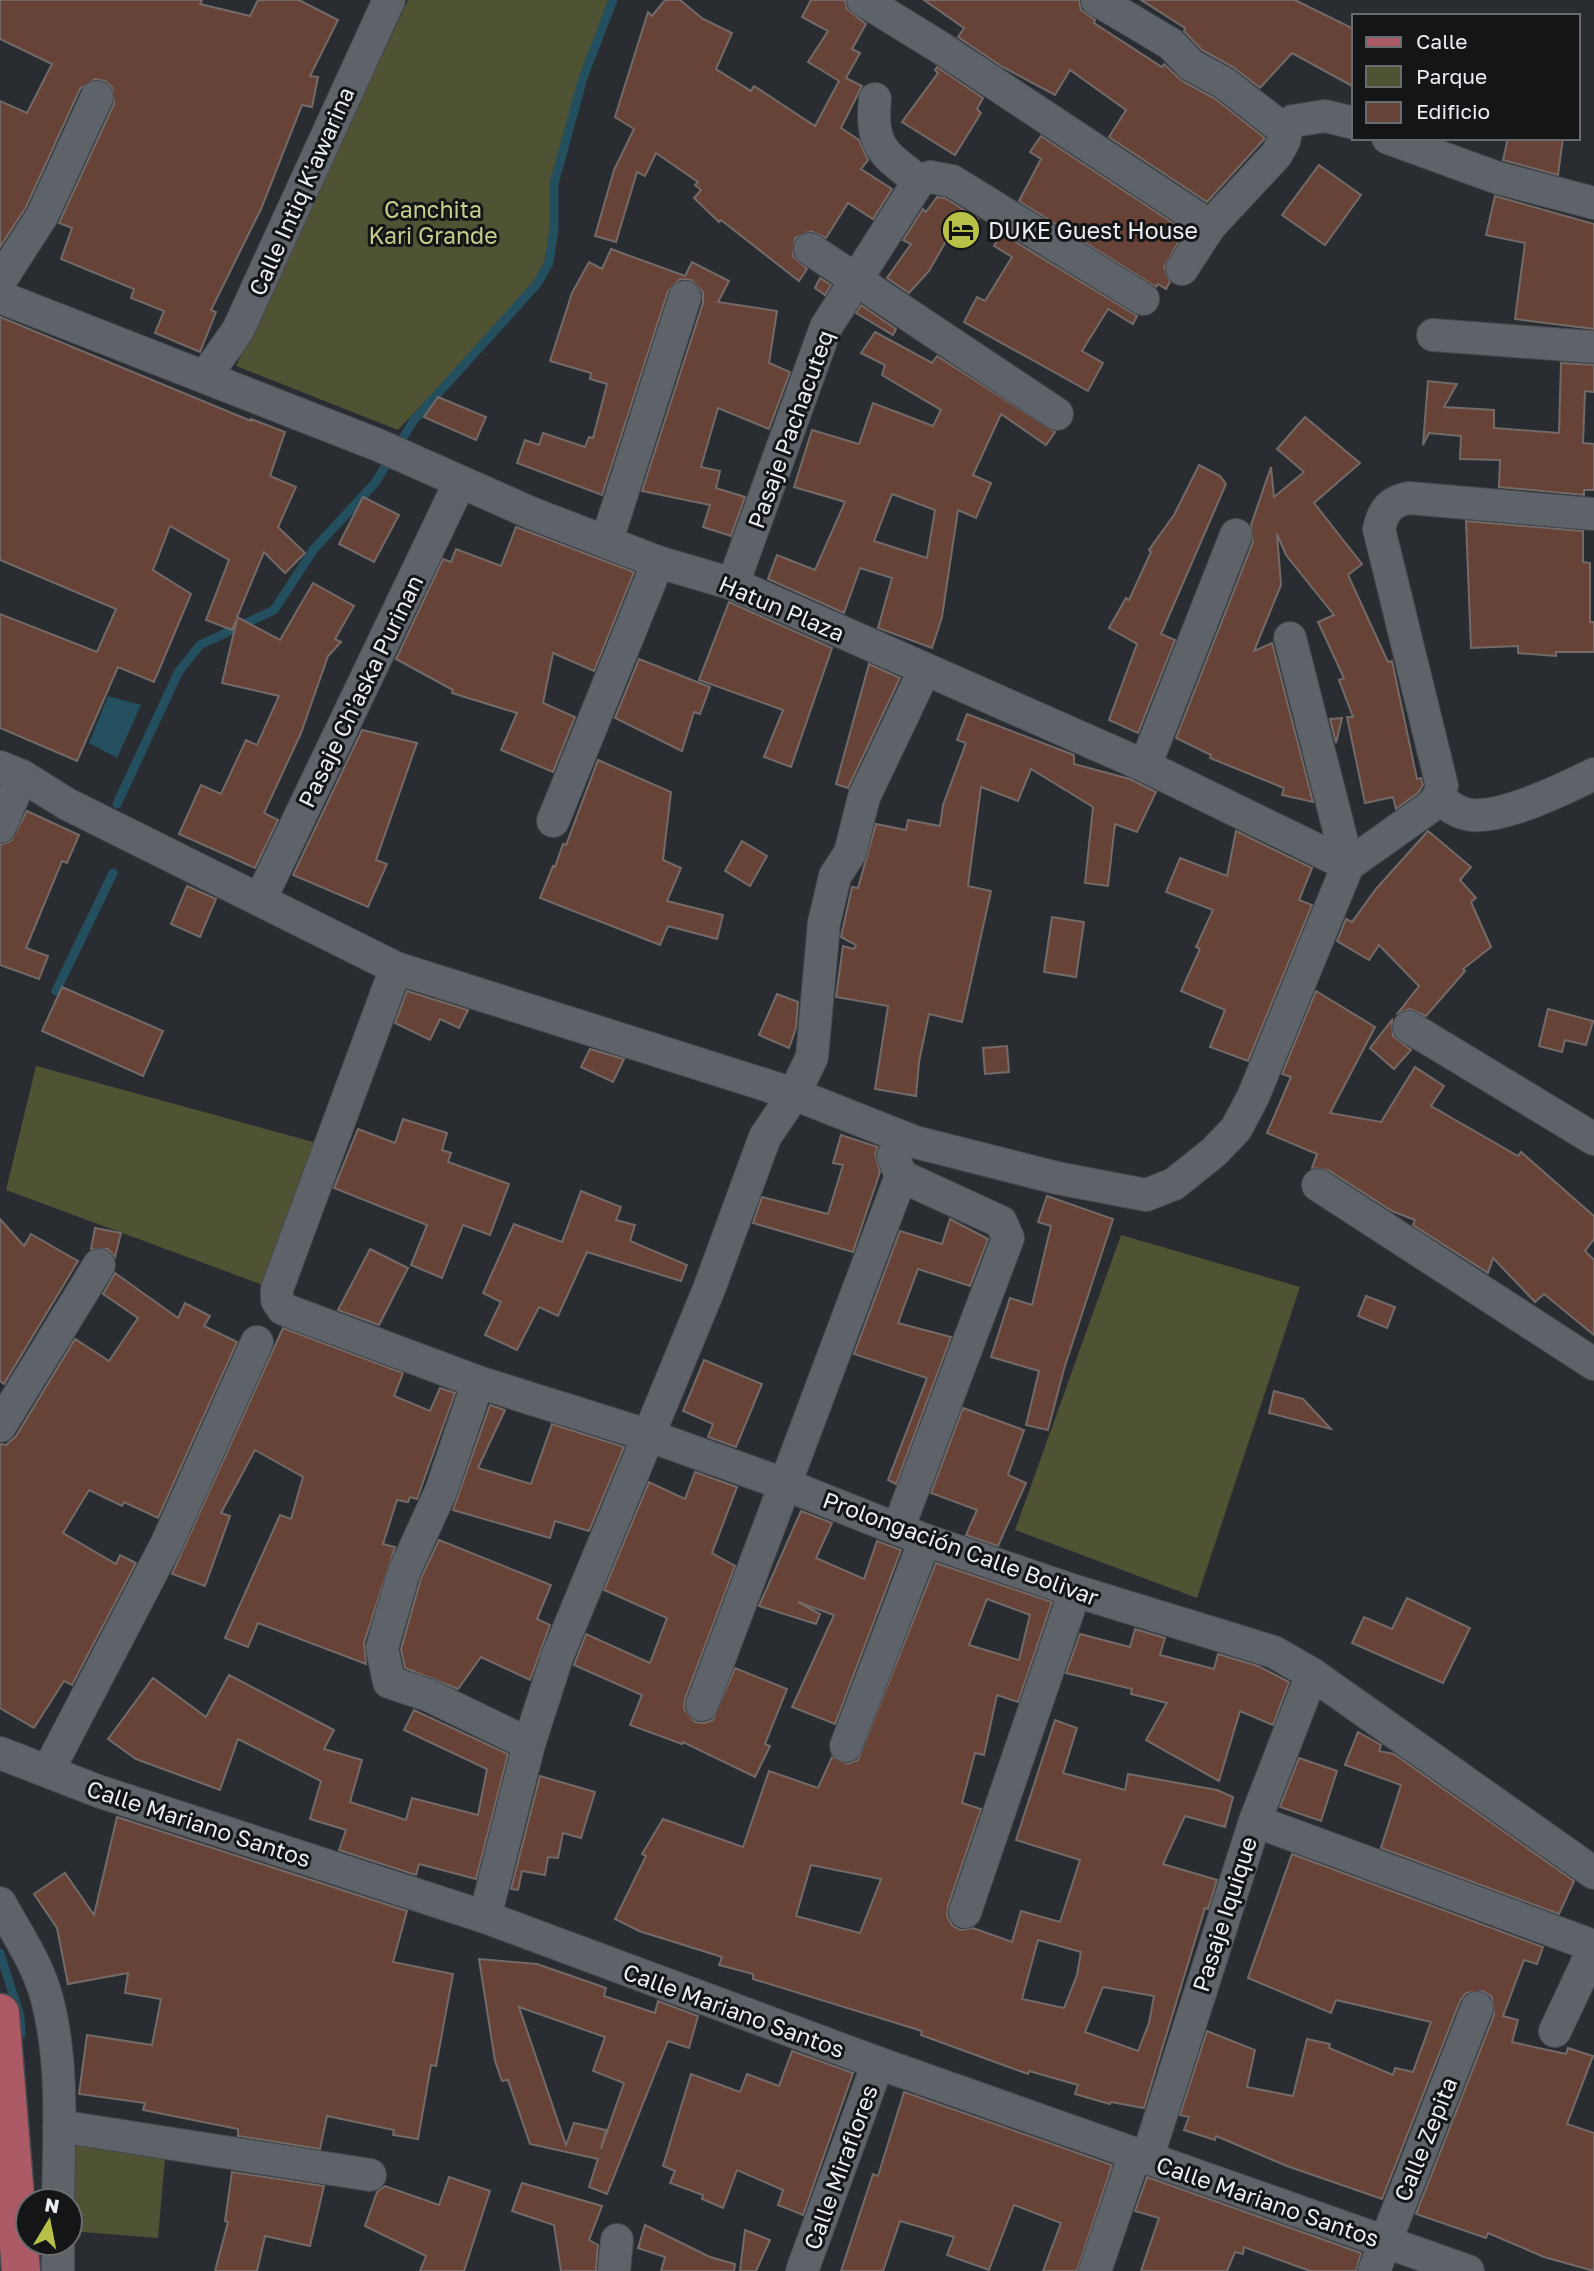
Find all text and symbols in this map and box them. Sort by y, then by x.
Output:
legend [1352,14,1580,140]
text: Calle [1416,28,1468,54]
text: Parque [1416,63,1487,89]
street label: Calle Intiq K'awarina [242,82,360,300]
text: Edificio [1416,98,1490,124]
park label: Canchita Kari Grande [368,195,498,249]
hotel icon: DUKE Guest House [940,209,982,251]
place label: DUKE Guest House [988,216,1198,244]
street label: Pasaje Pachacuteq [741,326,839,532]
street label: Hatun Plaza [715,569,849,647]
street label: Pasaje Ch'aska Purinan [292,570,428,812]
street label: Prolongación Calle Bolivar [819,1485,1103,1611]
street label: Calle Mariano Santos [84,1774,314,1872]
street label: Pasaje Iquique [1186,1833,1262,1995]
street label: Calle Mariano Santos [619,1957,849,2063]
street label: Calle Zepita [1387,2073,1463,2205]
street label: Calle Miraflores [797,2081,883,2253]
street label: Calle Mariano Santos [1153,2150,1383,2252]
north arrow [14,2187,84,2257]
text: N [43,2192,61,2217]

